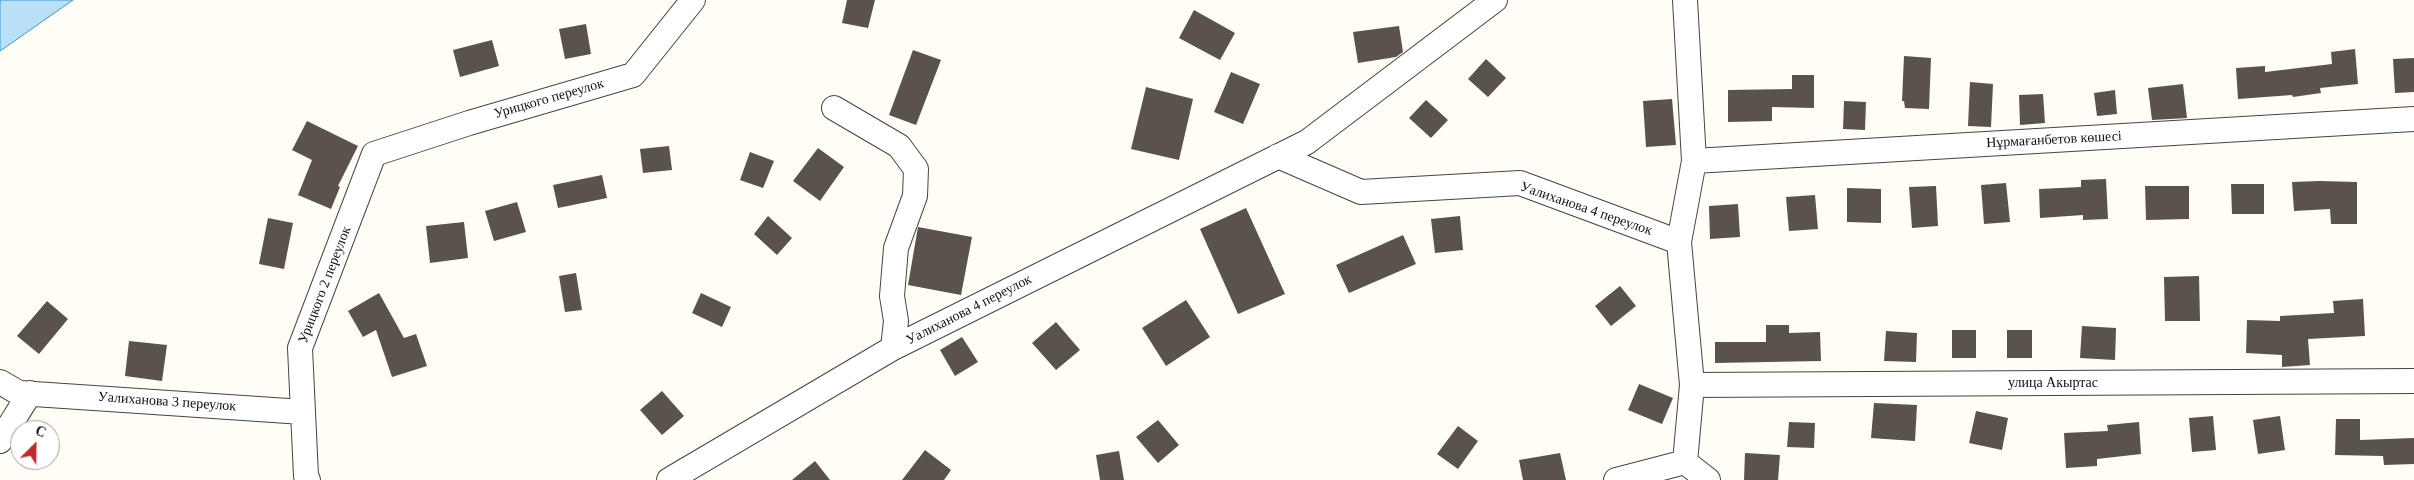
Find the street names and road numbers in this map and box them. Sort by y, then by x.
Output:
street label: Урицкого переулок [492,75,606,123]
street label: Нұрмағанбетов көшесі [1986,128,2122,152]
street label: Уалиханова 4 переулок [1518,178,1654,240]
street label: Урицкого 2 переулок [295,224,355,346]
street label: Уалиханова 4 переулок [903,271,1035,349]
street label: улица Акыртас [2008,375,2098,391]
street label: Уалиханова 3 переулок [97,389,237,415]

